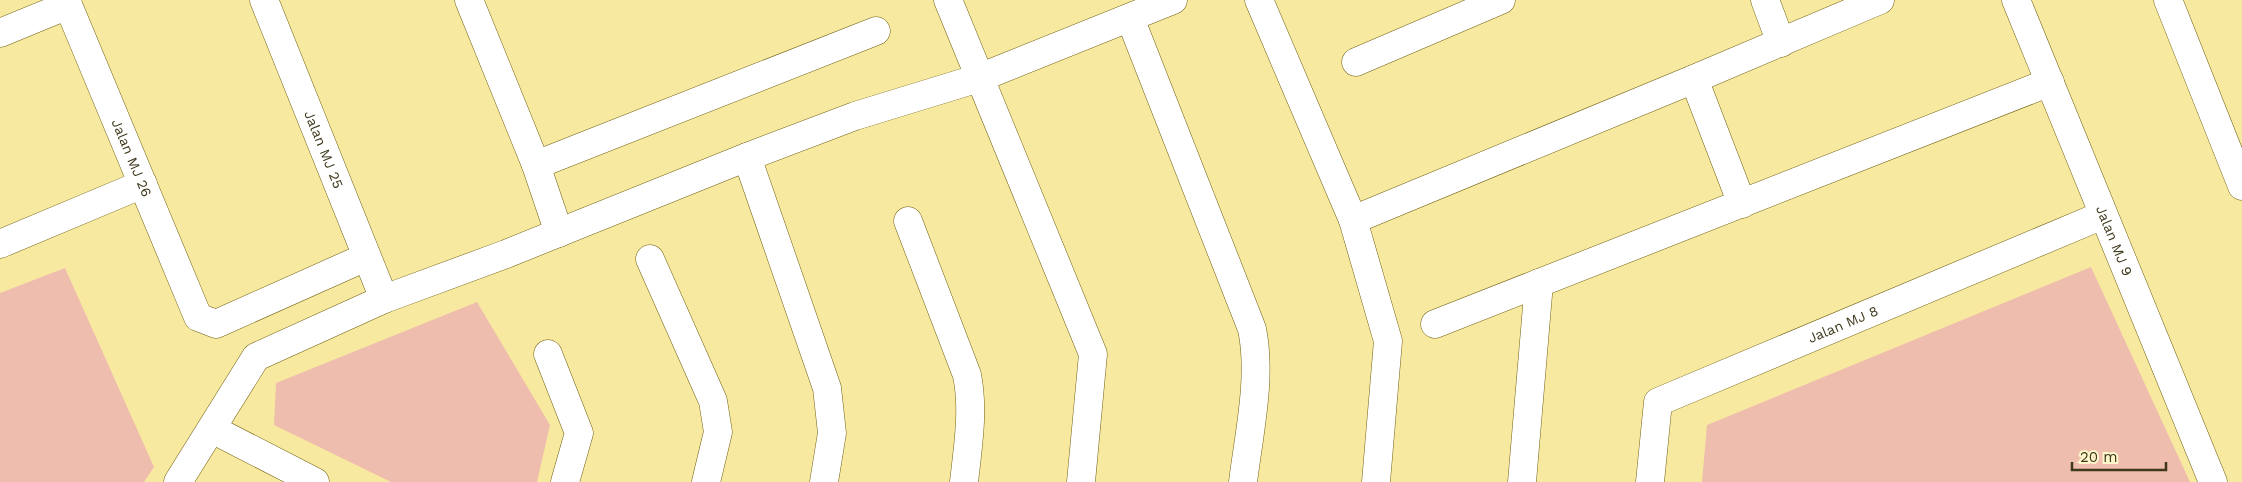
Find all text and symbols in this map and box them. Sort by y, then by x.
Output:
street label: Jalan MJ 25 [301,108,347,191]
street label: Jalan MJ 26 [108,117,155,199]
street label: Jalan MJ 9 [2093,203,2136,278]
street label: Jalan MJ 8 [1805,302,1880,346]
scale bar [2072,440,2166,472]
text: 20 m [2080,448,2118,466]

